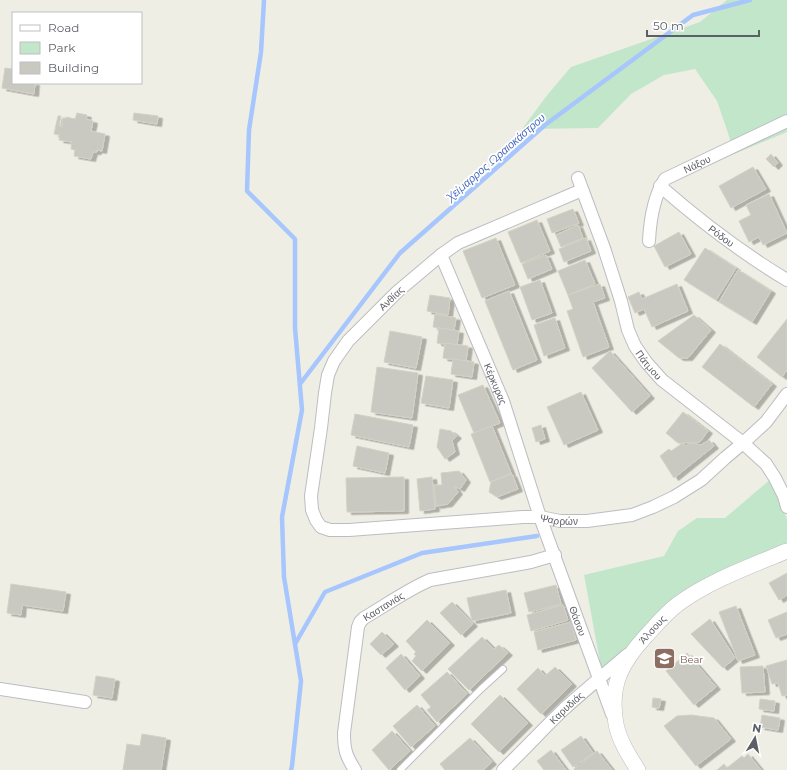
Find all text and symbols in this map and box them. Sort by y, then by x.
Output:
legend [12,12,142,84]
scale bar [647,12,759,38]
text: 50 m [653,18,684,33]
text: Road [48,20,79,35]
text: Park [48,40,76,55]
text: Building [48,60,99,75]
water label: Χείμαρρος Ωραιοκάστρου [442,110,548,205]
street label: Νάξου [682,152,713,176]
street label: Ρόδου [706,222,736,250]
street label: Ανθίας [376,283,407,313]
street label: Πάτμου [633,348,665,383]
street label: Κέρκυρας [481,361,510,406]
street label: Ψαρρών [539,511,578,528]
street label: Καστανιάς [361,589,407,624]
street label: Θάσου [566,604,589,638]
street label: Άλσους [636,612,669,646]
school or university icon: Bear [651,646,677,672]
place label: Bear [680,653,703,666]
street label: Καρυδιάς [547,689,587,727]
north arrow [735,718,775,758]
text: N [751,720,762,736]

